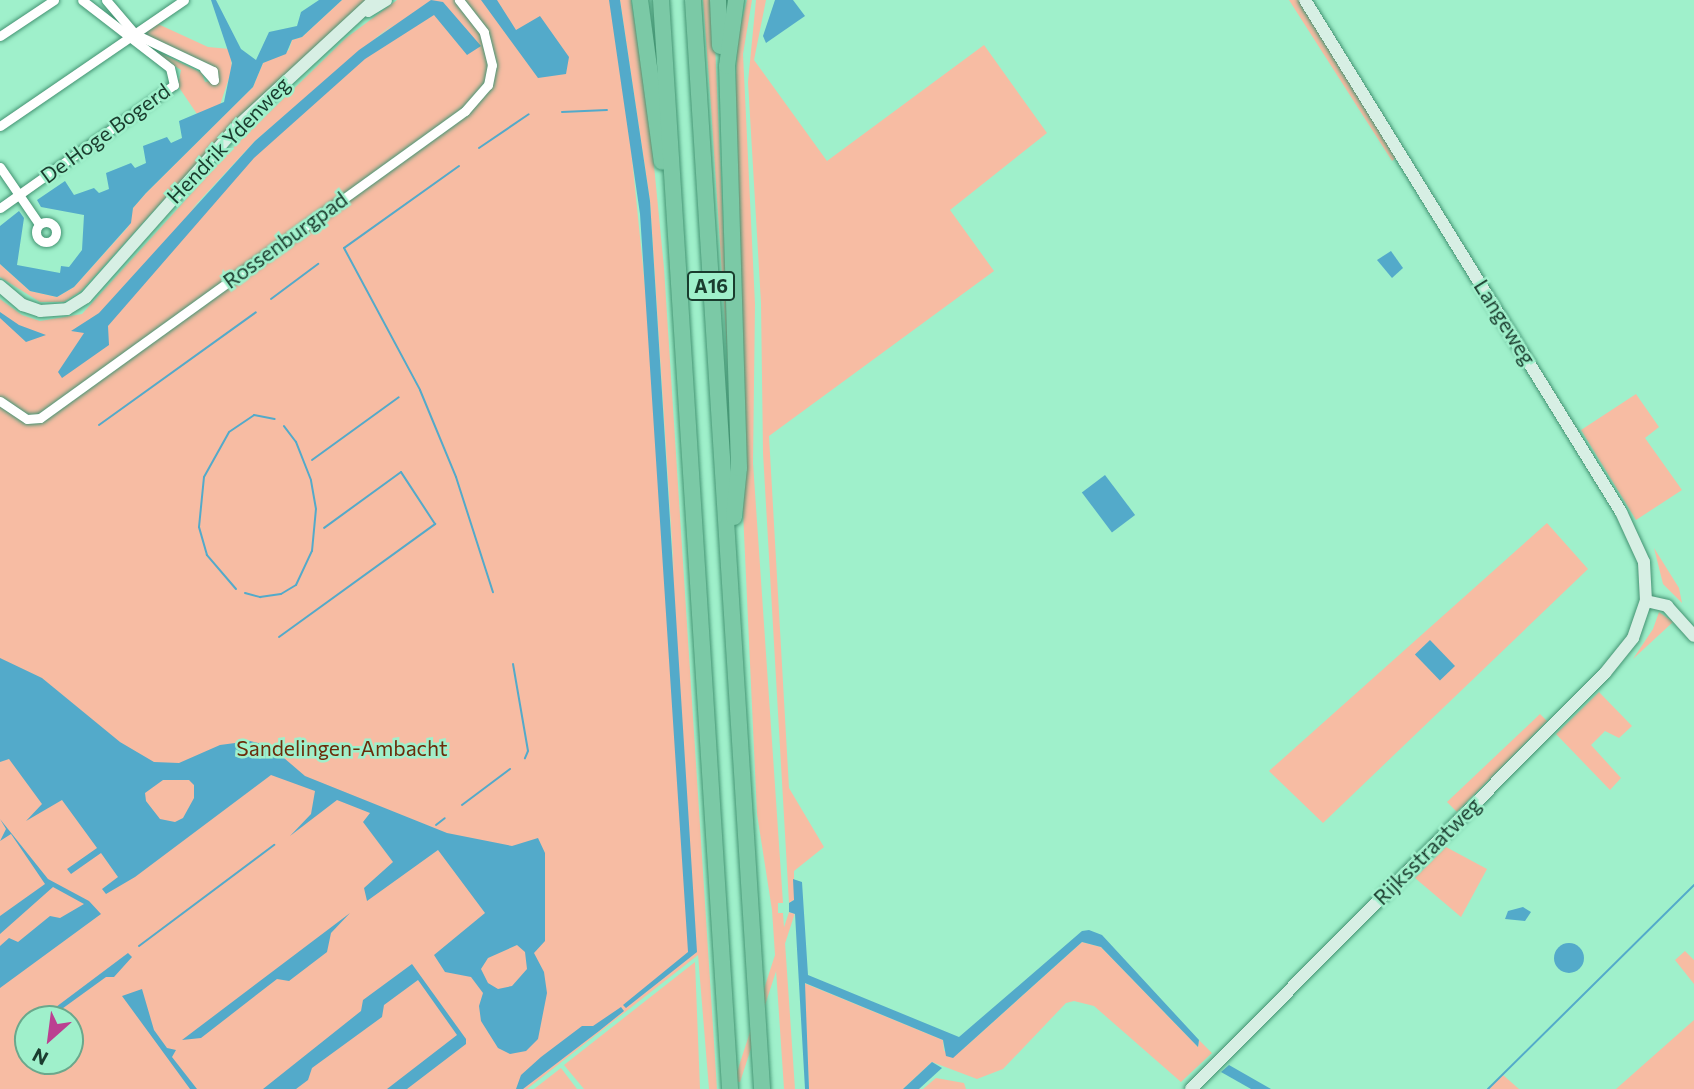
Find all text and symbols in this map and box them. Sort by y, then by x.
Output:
street label: Hendrik Ydenweg [161,72,295,208]
street label: De Hoge Bogerd [35,78,175,188]
street label: Rossenburgpad [218,186,352,294]
road number: A16 [686,270,736,302]
street label: Langeweg [1469,275,1541,369]
park label: Sandelingen-Ambacht [236,735,448,761]
street label: Rijksstraatweg [1368,792,1486,910]
north arrow [14,1005,84,1075]
text: N [28,1044,52,1071]

